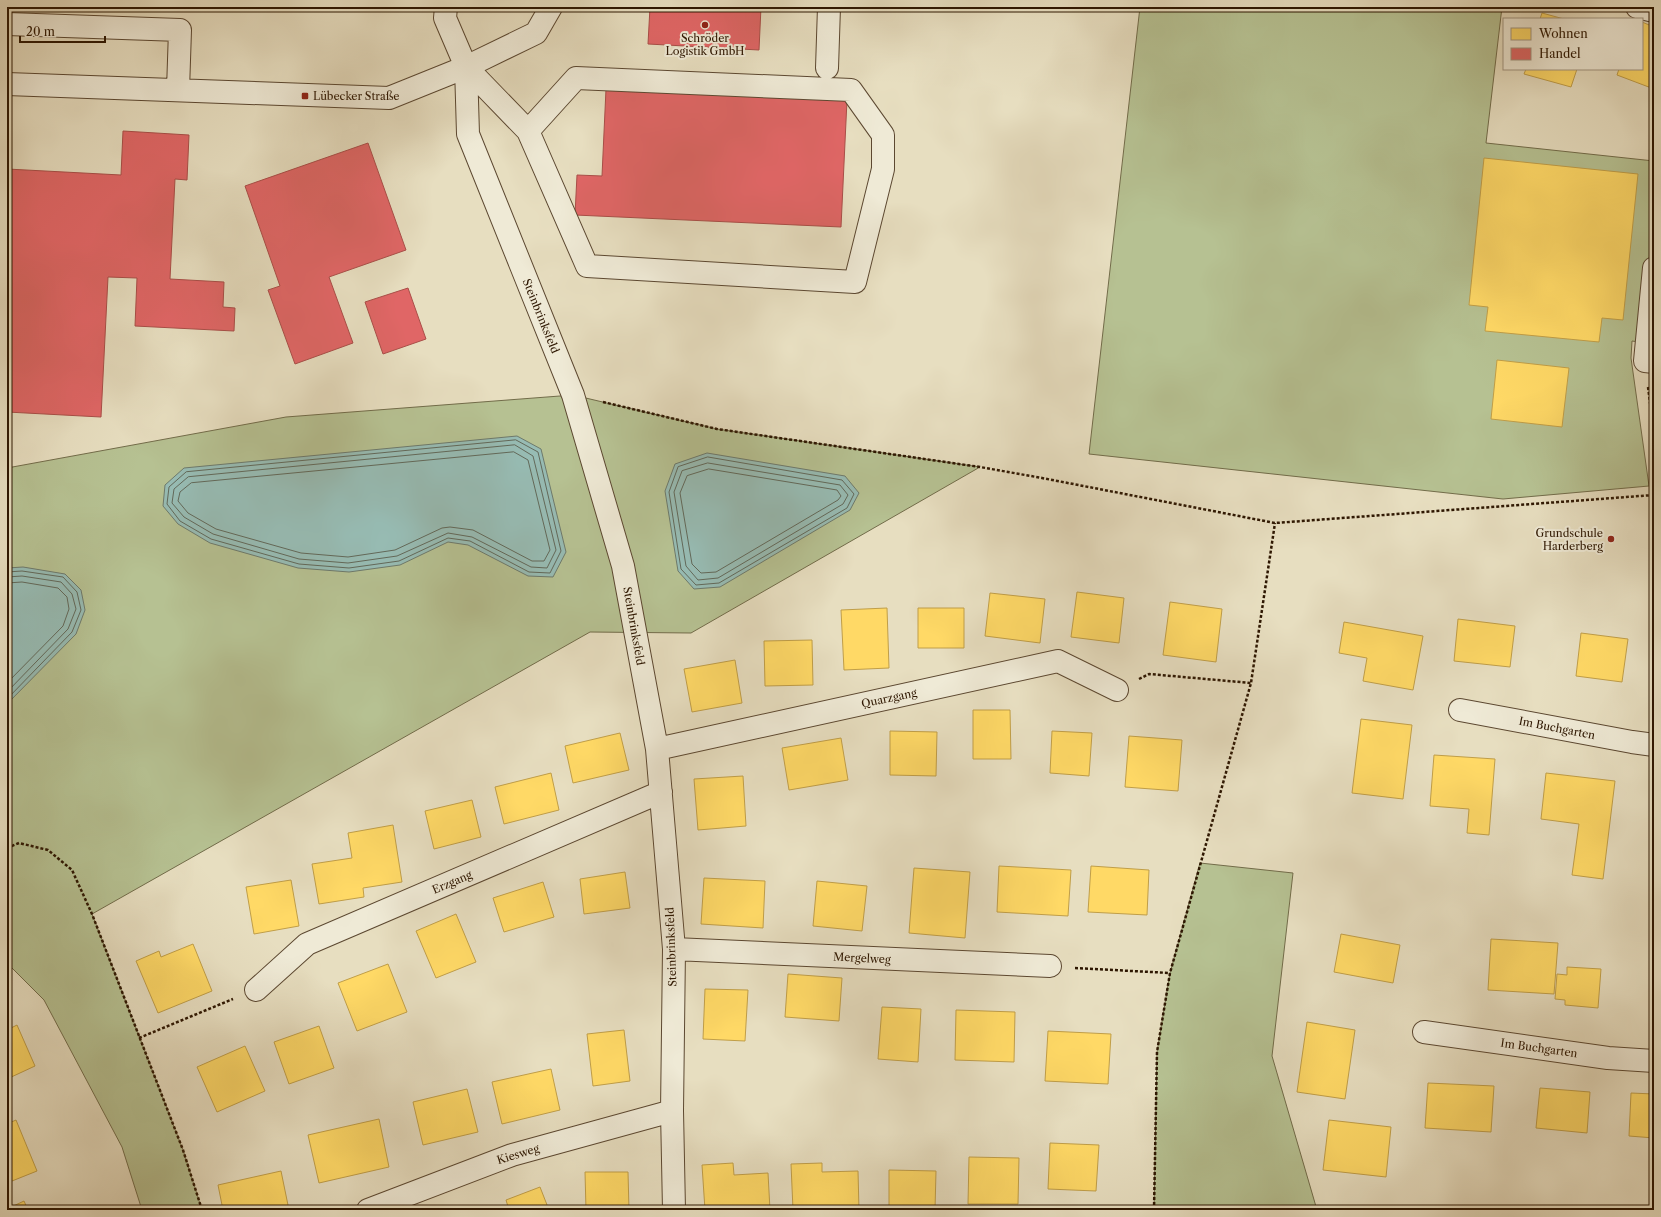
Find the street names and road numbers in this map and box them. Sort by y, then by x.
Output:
street label: Steinbrinksfeld [520,277,562,356]
street label: Steinbrinksfeld [620,586,648,667]
street label: Quarzgang [860,685,918,711]
street label: Im Buchgarten [1518,714,1597,742]
street label: Erzgang [430,867,474,897]
street label: Steinbrinksfeld [663,907,679,987]
street label: Mergelweg [833,950,891,967]
street label: Im Buchgarten [1500,1036,1578,1060]
street label: Kiesweg [495,1141,541,1167]

